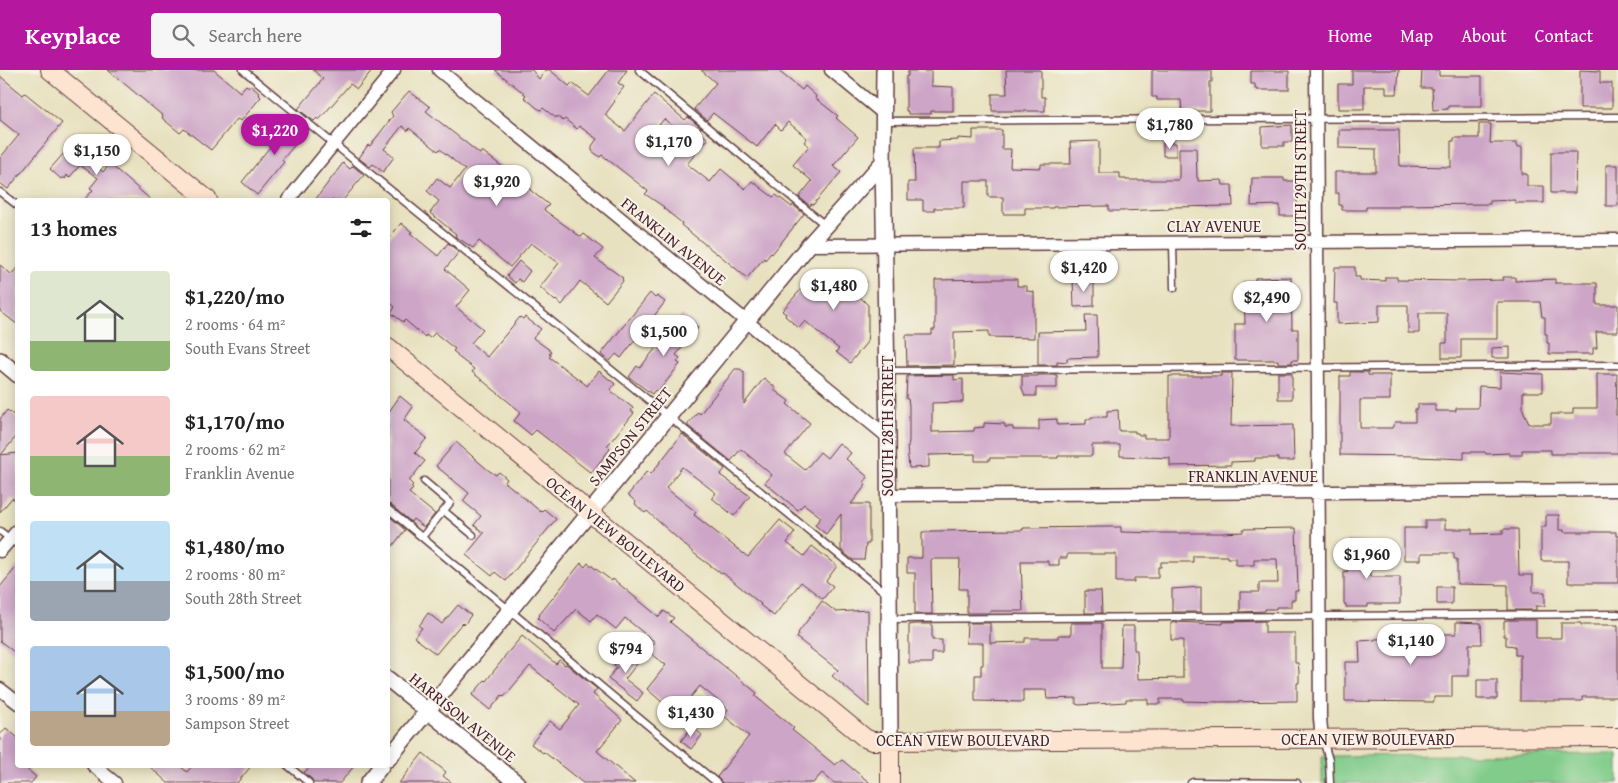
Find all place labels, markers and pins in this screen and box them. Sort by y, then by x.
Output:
pin: $1,780 [1129,108,1211,150]
pin: $1,220 [234,114,316,156]
pin: $1,170 [628,124,710,167]
pin: $1,150 [56,134,138,176]
pin: $1,920 [456,164,538,207]
pin: $1,420 [1043,250,1125,293]
pin: $1,480 [793,268,875,311]
pin: $2,490 [1226,280,1308,323]
pin: $1,500 [623,314,705,357]
pin: $1,960 [1326,538,1408,580]
pin: $1,140 [1370,624,1452,666]
pin: $794 [596,632,656,674]
pin: $1,430 [650,696,732,738]

